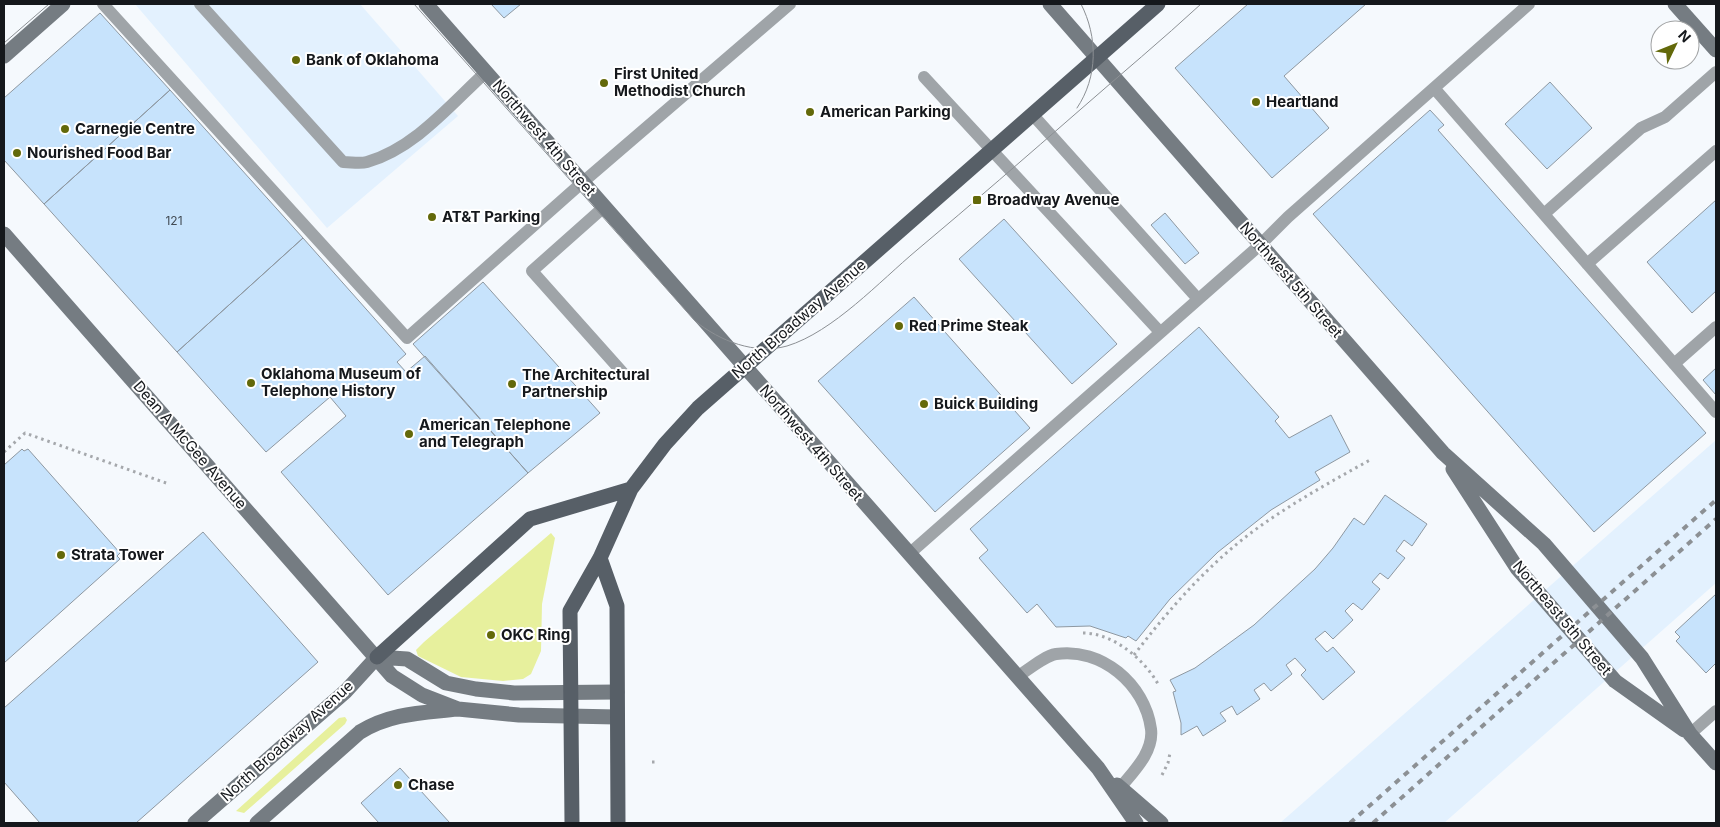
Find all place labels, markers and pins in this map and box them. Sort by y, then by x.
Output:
place label: Bank of Oklahoma [306,50,439,69]
marker: Bank of Oklahoma [290,54,302,66]
place label: First United Methodist Church [614,64,746,100]
marker: First United Methodist Church [598,77,610,89]
place label: Heartland [1266,92,1339,111]
marker: Heartland [1250,96,1262,108]
place label: American Parking [820,102,951,121]
marker: American Parking [804,106,816,118]
place label: Carnegie Centre [75,119,195,138]
marker: Carnegie Centre [59,123,71,135]
place label: Nourished Food Bar [27,143,171,162]
marker: Nourished Food Bar [11,147,23,159]
place label: Broadway Avenue [987,190,1119,209]
marker: Broadway Avenue [971,194,983,206]
place label: AT&T Parking [442,207,540,226]
marker: AT&T Parking [426,211,438,223]
place label: Red Prime Steak [909,316,1029,335]
marker: Red Prime Steak [893,320,905,332]
place label: Oklahoma Museum of Telephone History [261,364,421,400]
place label: The Architectural Partnership [522,365,650,401]
marker: Oklahoma Museum of Telephone History [245,377,257,389]
marker: The Architectural Partnership [506,378,518,390]
place label: Buick Building [934,394,1038,413]
marker: Buick Building [918,398,930,410]
place label: American Telephone and Telegraph [419,415,571,451]
marker: American Telephone and Telegraph [403,428,415,440]
place label: Strata Tower [71,545,164,564]
marker: Strata Tower [55,549,67,561]
place label: OKC Ring [501,625,570,644]
marker: OKC Ring [485,629,497,641]
place label: Chase [408,775,455,794]
marker: Chase [392,779,404,791]

